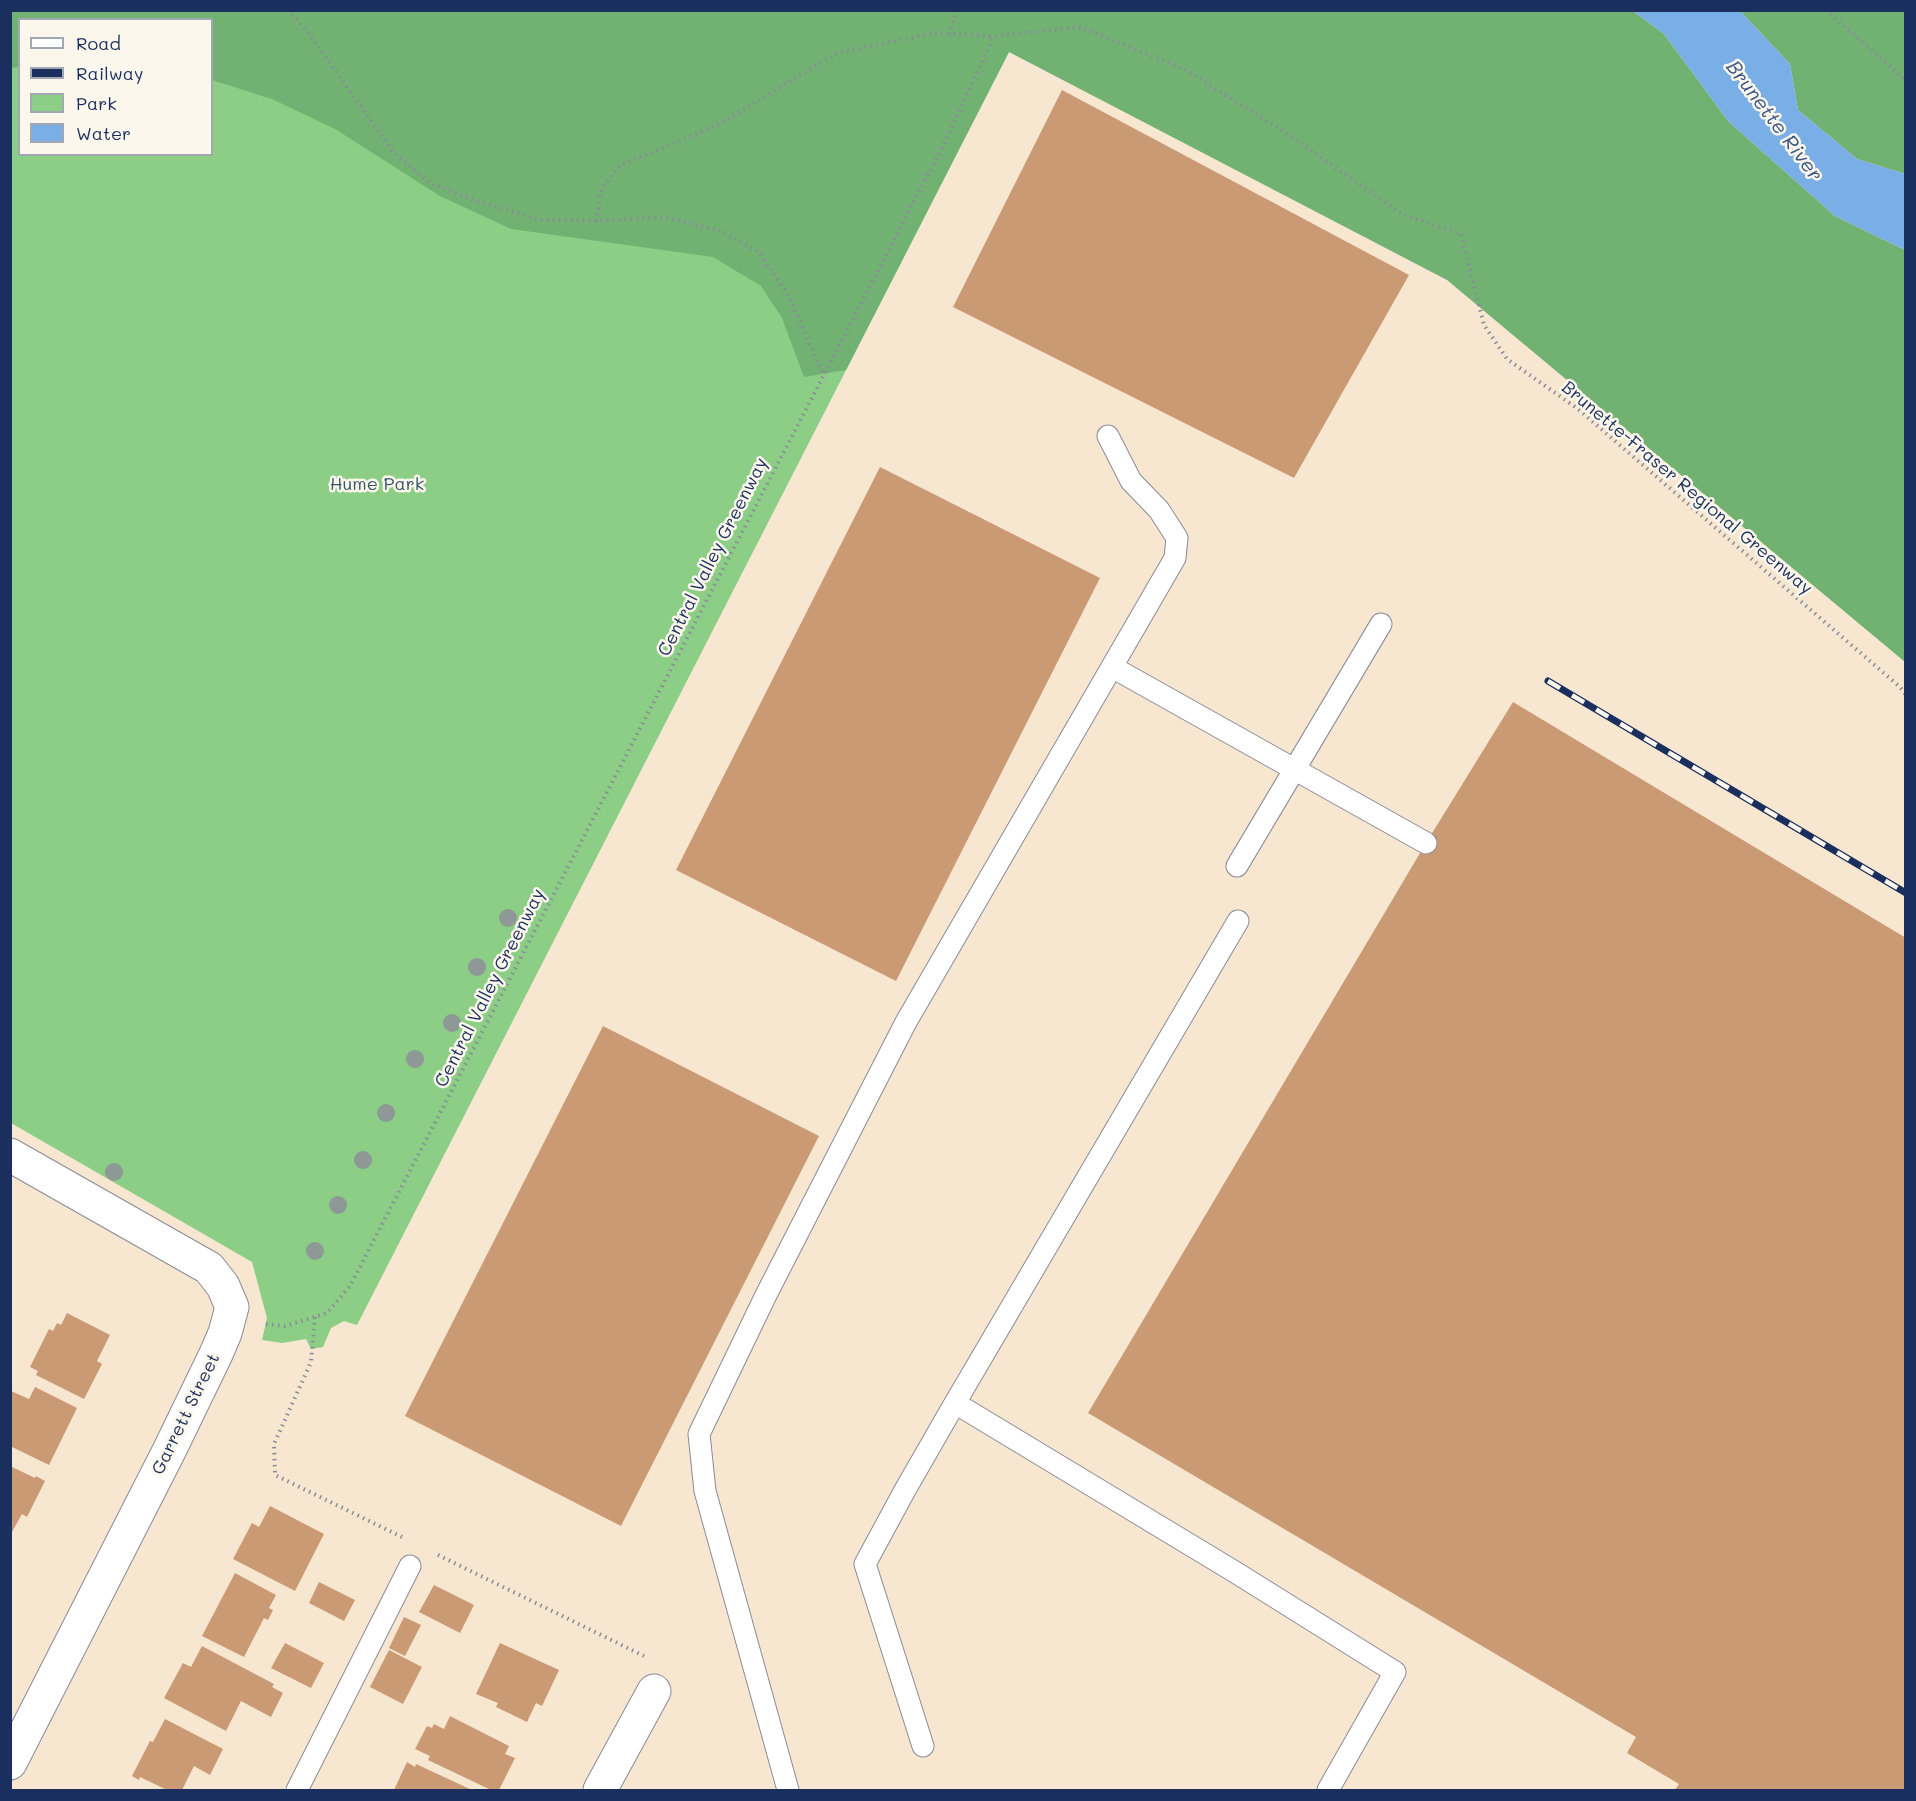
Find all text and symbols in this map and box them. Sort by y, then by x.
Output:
legend [18,18,213,156]
text: Road [76,31,121,55]
water label: Brunette River [1721,56,1827,186]
text: Railway [76,61,143,85]
text: Park [76,91,117,115]
text: Water [76,121,131,145]
street label: Brunette-Fraser Regional Greenway [1557,377,1817,599]
street label: Central Valley Greenway [653,454,773,660]
park label: Hume Park [330,473,424,495]
street label: Central Valley Greenway [430,885,550,1091]
street label: Garrett Street [147,1350,225,1478]

